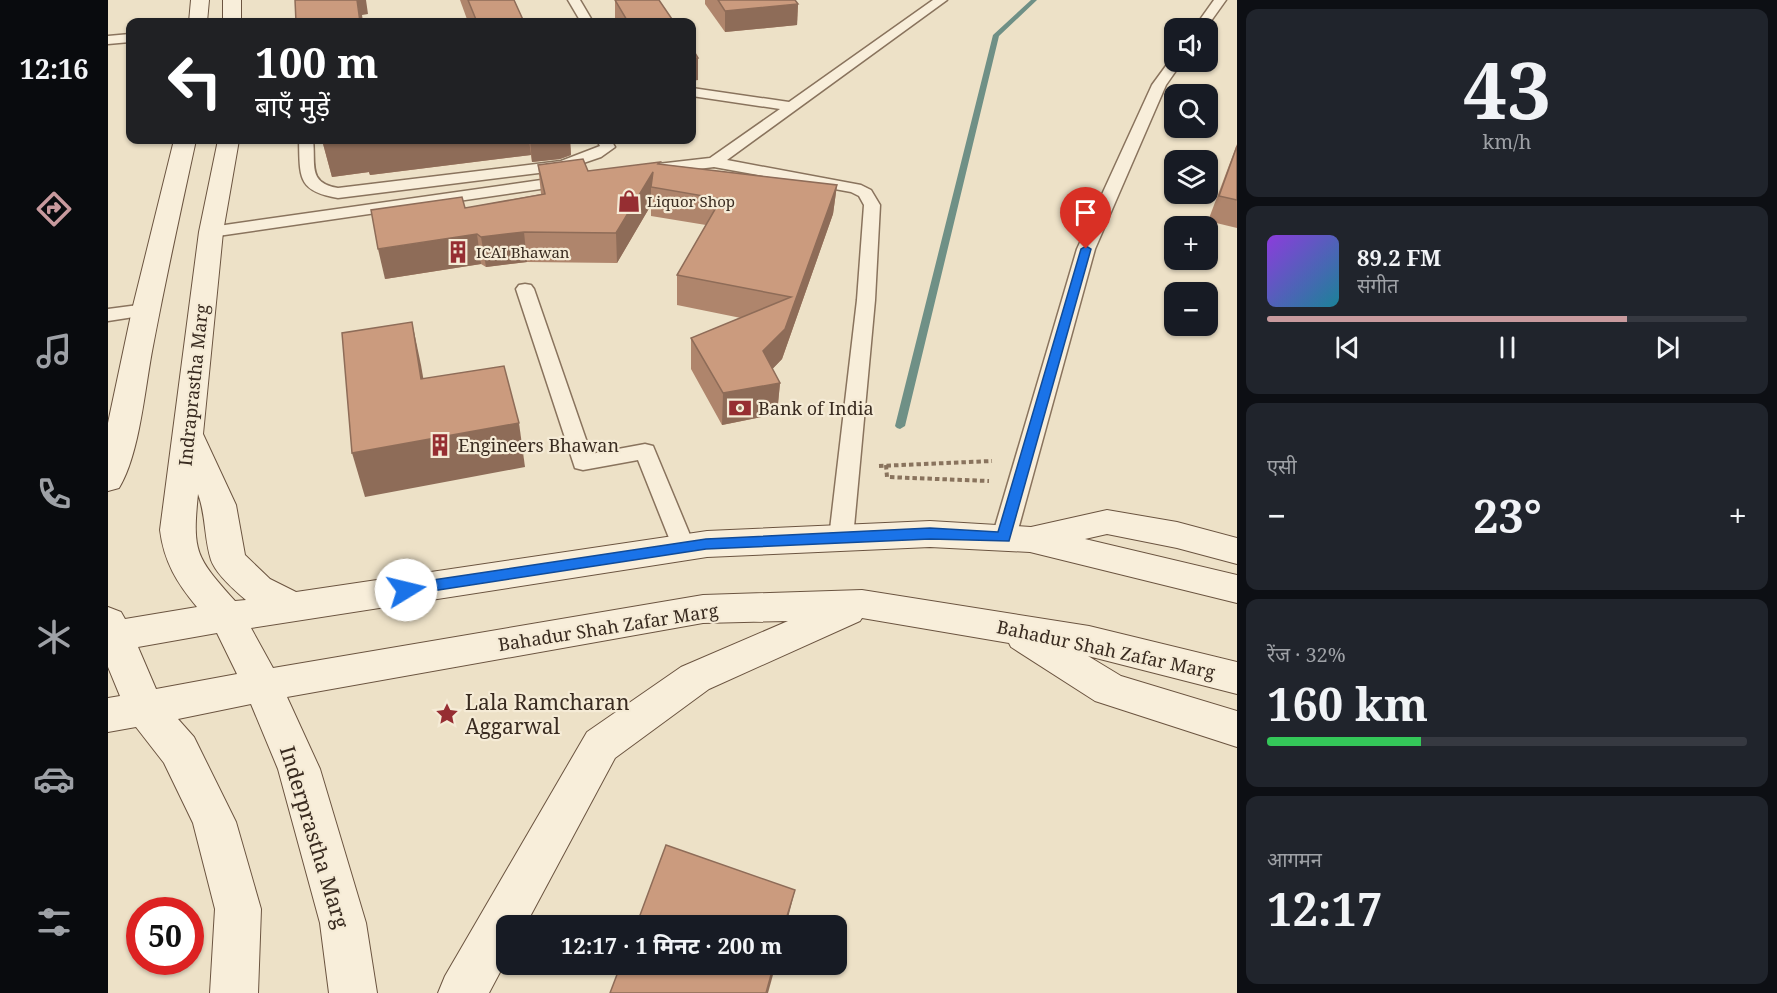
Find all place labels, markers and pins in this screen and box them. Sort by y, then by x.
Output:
pin [1060,187,1111,249]
shop icon: Liquor Shop [616,188,642,214]
place label: Liquor Shop [647,191,735,211]
building icon: ICAI Bhawan [445,239,471,265]
place label: ICAI Bhawan [476,242,570,262]
bank icon: Bank of India [727,395,753,421]
place label: Bank of India [758,396,874,420]
building icon: Engineers Bhawan [427,432,453,458]
place label: Engineers Bhawan [458,433,619,457]
place label: Lala Ramcharan Aggarwal [465,688,629,740]
place icon: Lala Ramcharan Aggarwal [434,701,460,727]

